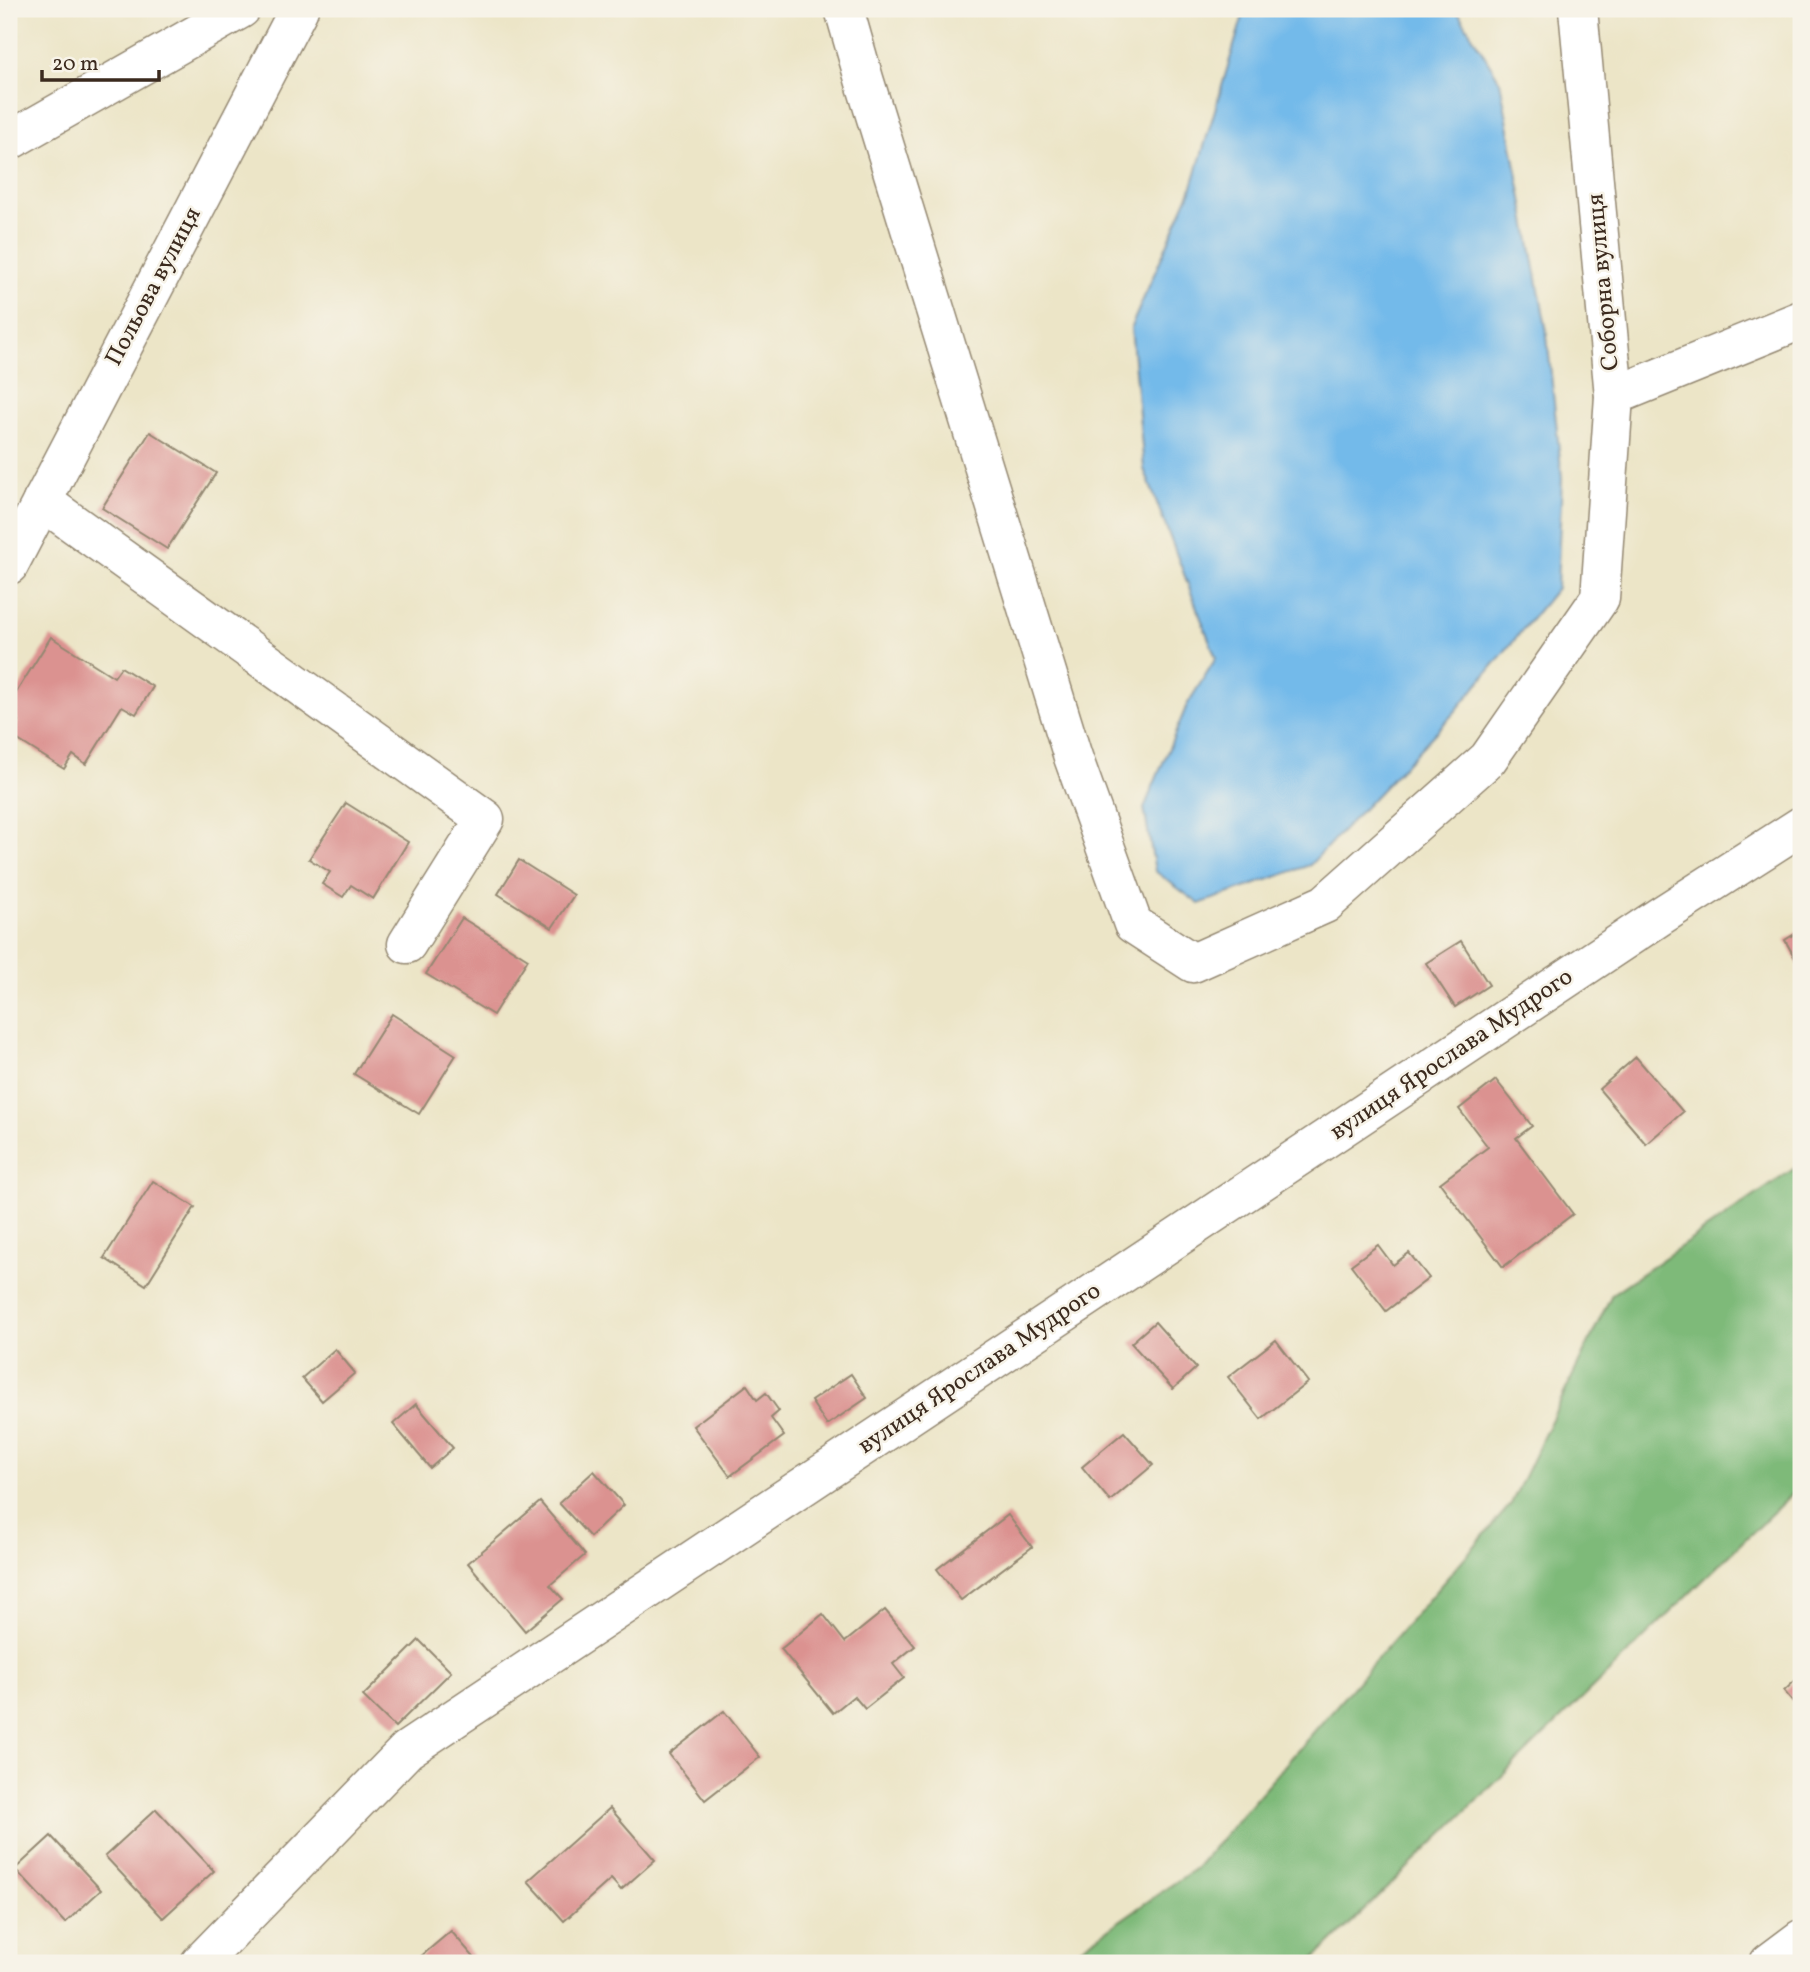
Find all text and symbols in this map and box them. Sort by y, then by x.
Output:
scale bar [42,38,159,82]
text: 20 m [52,50,98,79]
street label: Соборна вулиця [1579,192,1629,372]
street label: Польова вулиця [98,201,210,373]
street label: вулиця Ярослава Мудрого [1324,961,1580,1149]
street label: вулиця Ярослава Мудрого [852,1275,1108,1463]

